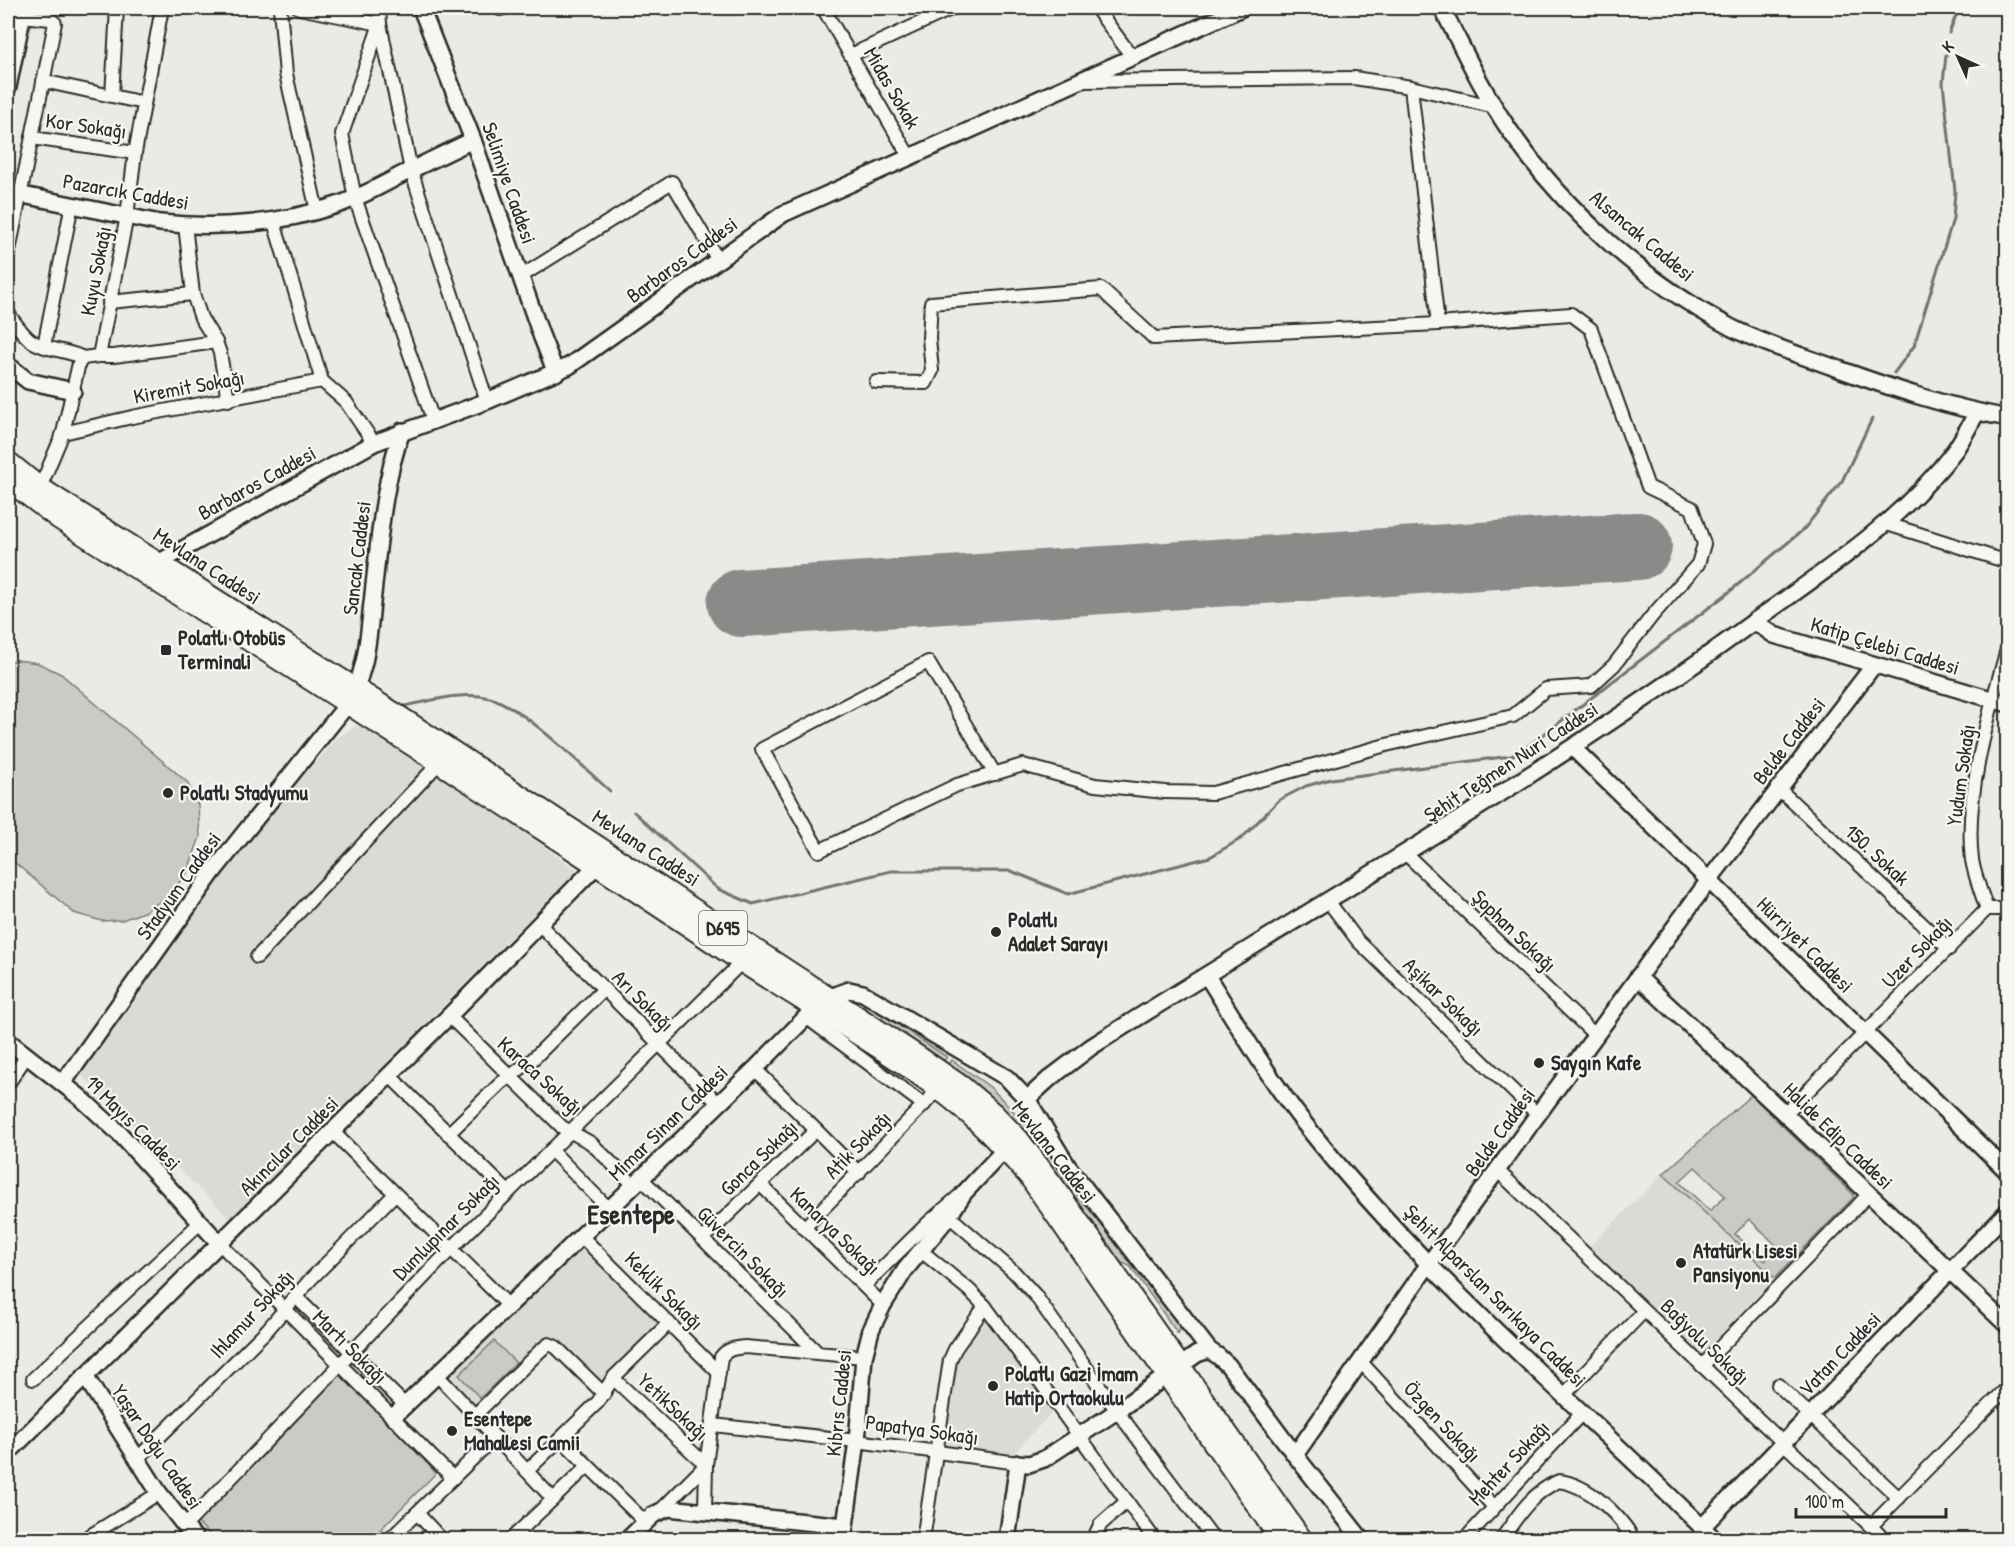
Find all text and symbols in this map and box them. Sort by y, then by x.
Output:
north arrow [1928,27,1988,87]
text: K [1937,35,1959,57]
street label: Midas Sokak [857,41,928,134]
street label: Kor Sokağı [44,105,128,146]
street label: Selimiye Caddesi [475,118,544,247]
street label: Pazarcık Caddesi [61,166,191,217]
street label: Alsancak Caddesi [1584,183,1701,288]
street label: Barbaros Caddesi [620,209,743,310]
street label: Kuyu Sokağı [73,224,118,318]
street label: Kiremit Sokağı [131,362,247,411]
street label: Barbaros Caddesi [193,438,321,527]
street label: Sancak Caddesi [335,499,378,617]
street label: Mevlana Caddesi [148,520,267,611]
street label: Katip Çelebi Caddesi [1807,609,1963,682]
place label: Polatlı Otobüs Terminali [177,623,285,676]
marker: Polatlı Otobüs Terminali [159,643,173,657]
street label: Belde Caddesi [1745,691,1832,790]
street label: Şehit Teğmen Nuri Caddesi [1418,694,1604,829]
street label: Yudum Sokağı [1939,722,1982,828]
place label: Polatlı Stadyumu [180,778,309,808]
marker: Polatlı Stadyumu [161,786,175,800]
street label: Mevlana Caddesi [587,802,706,893]
street label: 150. Sokak [1839,817,1916,892]
street label: Stadyum Caddesi [130,826,228,946]
street label: Şophan Sokağı [1466,883,1563,978]
street label: Hürriyet Caddesi [1751,890,1860,999]
place label: Polatlı Adalet Sarayı [1008,905,1108,959]
street label: Uzer Sokağı [1875,909,1959,994]
road number: D695 [699,911,747,945]
marker: Polatlı Adalet Sarayı [989,925,1003,939]
street label: Aşikar Sokağı [1397,951,1490,1042]
street label: Arı Sokağı [606,963,681,1038]
street label: Karaca Sokağı [491,1029,589,1122]
place label: Saygın Kafe [1551,1048,1642,1078]
marker: Saygın Kafe [1532,1056,1546,1070]
street label: Mimar Sinan Caddesi [601,1058,734,1187]
street label: 19 Mayıs Caddesi [79,1068,188,1177]
street label: Halide Edip Caddesi [1777,1076,1900,1196]
street label: Belde Caddesi [1458,1081,1542,1182]
street label: Akıncılar Caddesi [232,1089,345,1202]
street label: Mevlana Caddesi [1005,1094,1104,1209]
street label: Atik Sokağı [818,1104,898,1185]
street label: Gonca Sokağı [713,1113,804,1202]
street label: Dumlupınar Sokağı [386,1167,505,1286]
street label: Kanarya Sokağı [784,1180,887,1281]
district label: Esentepe [587,1196,675,1234]
street label: Şehit Alparslan Sarıkaya Caddesi [1398,1198,1593,1393]
street label: Güvercin Sokağı [691,1199,796,1304]
place label: Atatürk Lisesi Pansiyonu [1693,1236,1798,1290]
street label: Keklik Sokağı [618,1245,710,1337]
marker: Atatürk Lisesi Pansiyonu [1674,1256,1688,1270]
street label: Ihlamur Sokağı [203,1263,301,1365]
street label: Bağyolu Sokağı [1654,1292,1756,1391]
street label: Martı Sokağı [307,1303,394,1390]
street label: Vatan Caddesi [1792,1305,1887,1402]
street label: Kıbrıs Caddesi [818,1348,859,1458]
place label: Polatlı Gazi İmam Hatip Ortaokulu [1005,1359,1138,1413]
street label: YetikSokağı [631,1366,715,1447]
street label: Özgen Sokağı [1397,1375,1488,1469]
street label: Yaşar Doğu Caddesi [105,1378,210,1515]
marker: Polatlı Gazi İmam Hatip Ortaokulu [986,1379,1000,1393]
place label: Esentepe Mahallesi Camii [464,1404,580,1457]
street label: Papatya Sokağı [864,1407,980,1452]
street label: Mehter Sokağı [1461,1414,1556,1512]
marker: Esentepe Mahallesi Camii [445,1424,459,1438]
scale bar [1796,1481,1946,1519]
text: 100 m [1805,1489,1844,1514]

